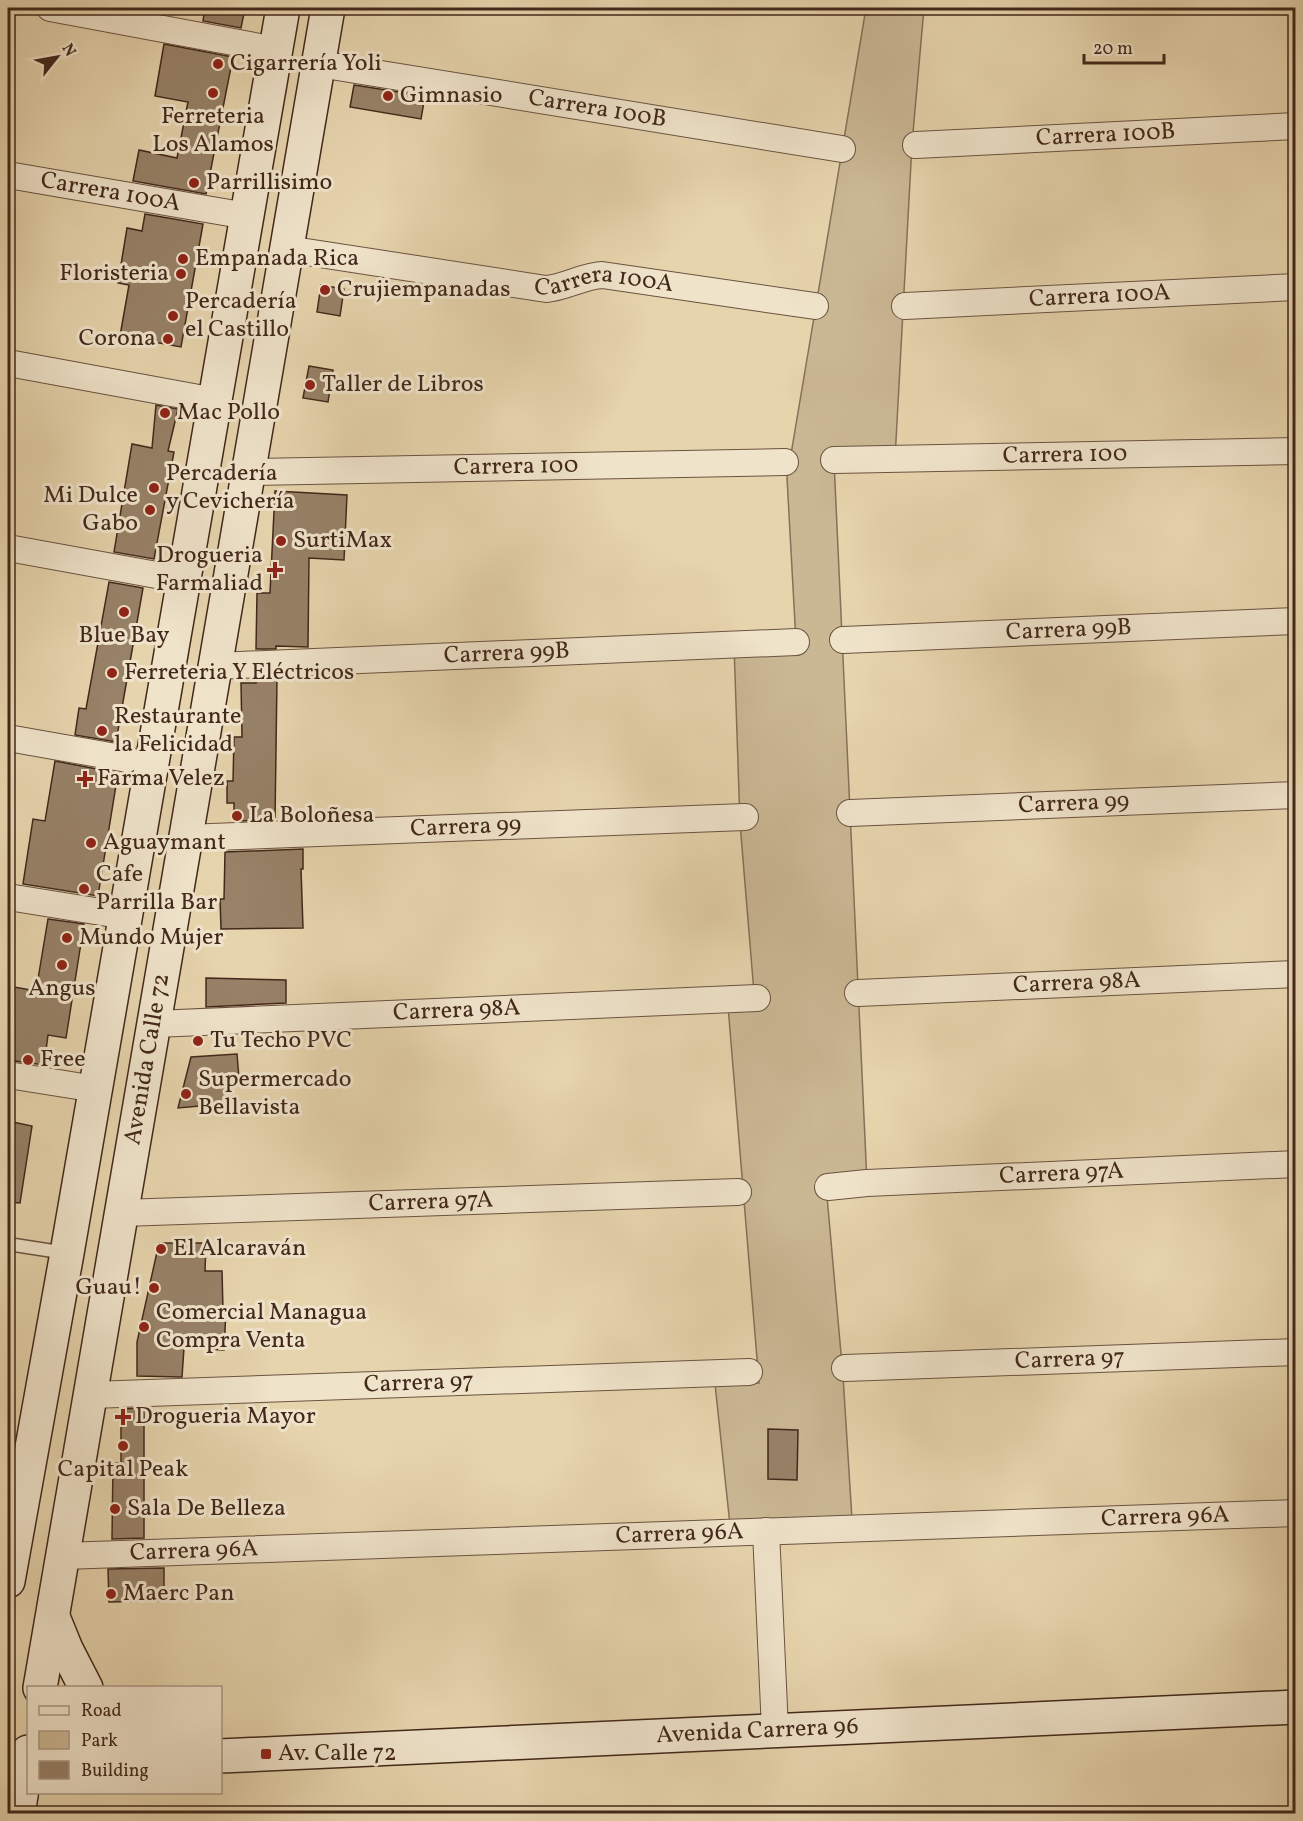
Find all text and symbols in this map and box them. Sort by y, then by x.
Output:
north arrow [27,27,87,87]
scale bar [1084,27,1164,65]
text: 20 m [1093,37,1133,62]
text: N [56,40,81,61]
place label: Cigarrería Yoli [230,47,382,81]
marker: Cigarrería Yoli [211,57,225,71]
place label: Gimnasio [400,79,503,113]
street label: Carrera 100B [526,81,669,137]
marker: Ferreteria Los Alamos [206,86,220,100]
marker: Gimnasio [381,89,395,103]
place label: Ferreteria Los Alamos [152,100,274,162]
street label: Carrera 100B [1035,115,1176,156]
street label: Carrera 100A [38,164,183,221]
place label: Parrillisimo [206,166,332,200]
marker: Parrillisimo [187,176,201,190]
place label: Empanada Rica [195,242,359,276]
marker: Empanada Rica [176,252,190,266]
place label: Floristeria [59,257,169,291]
street label: Carrera 100A [532,258,676,306]
marker: Floristeria [174,267,188,281]
place label: Crujiempanadas [337,273,511,307]
street label: Carrera 100A [1028,276,1171,317]
marker: Crujiempanadas [318,283,332,297]
place label: Percadería el Castillo [185,285,297,347]
marker: Percadería el Castillo [166,309,180,323]
place label: Corona [78,322,156,356]
marker: Corona [161,332,175,346]
place label: Taller de Libros [322,368,484,402]
marker: Taller de Libros [303,378,317,392]
place label: Mac Pollo [177,396,280,430]
marker: Mac Pollo [158,406,172,420]
street label: Carrera 100 [1002,437,1128,474]
street label: Carrera 100 [453,449,579,485]
place label: Percadería y Cevichería [166,457,295,519]
place label: Mi Dulce Gabo [43,479,138,541]
marker: Percadería y Cevichería [147,481,161,495]
marker: Mi Dulce Gabo [143,503,157,517]
place label: SurtiMax [293,524,392,558]
marker: SurtiMax [274,534,288,548]
place label: Drogueria Farmaliad [156,539,263,601]
marker: Drogueria Farmaliad [268,563,282,577]
marker: Blue Bay [117,605,131,619]
street label: Carrera 99B [1005,611,1133,650]
place label: Blue Bay [78,619,170,653]
street label: Carrera 99B [443,634,570,674]
place label: Ferreteria Y Eléctricos [124,656,354,690]
marker: Ferreteria Y Eléctricos [105,666,119,680]
place label: Restaurante la Felicidad [114,700,241,762]
marker: Restaurante la Felicidad [95,724,109,738]
place label: Farma Velez [97,762,225,796]
marker: Farma Velez [78,772,92,786]
street label: Carrera 99 [1018,785,1130,823]
place label: La Boloñesa [249,799,375,833]
street label: Carrera 99 [410,808,522,847]
marker: La Boloñesa [230,809,244,823]
place label: Aguaymant [103,826,226,860]
marker: Aguaymant [84,836,98,850]
place label: Cafe Parrilla Bar [96,858,217,920]
marker: Cafe Parrilla Bar [77,882,91,896]
place label: Mundo Mujer [79,921,223,955]
marker: Mundo Mujer [60,931,74,945]
marker: Angus [55,958,69,972]
street label: Carrera 98A [1012,964,1141,1003]
street label: Avenida Calle 72 [116,971,179,1148]
place label: Angus [28,972,96,1006]
street label: Carrera 98A [392,991,521,1031]
place label: Tu Techo PVC [210,1024,352,1058]
marker: Tu Techo PVC [191,1034,205,1048]
place label: Free [40,1043,86,1077]
marker: Free [21,1053,35,1067]
place label: Supermercado Bellavista [198,1063,352,1125]
marker: Supermercado Bellavista [179,1087,193,1101]
street label: Carrera 97A [999,1155,1125,1194]
street label: Carrera 97A [368,1183,494,1222]
place label: El Alcaraván [173,1232,306,1266]
marker: El Alcaraván [154,1242,168,1256]
place label: Guau! [76,1271,142,1305]
marker: Guau! [147,1281,161,1295]
place label: Comercial Managua Compra Venta [156,1296,367,1358]
marker: Comercial Managua Compra Venta [137,1320,151,1334]
street label: Carrera 97 [1014,1341,1125,1379]
street label: Carrera 97 [363,1365,474,1402]
place label: Drogueria Mayor [135,1400,316,1434]
marker: Drogueria Mayor [116,1410,130,1424]
marker: Capital Peak [116,1439,130,1453]
place label: Capital Peak [58,1453,188,1487]
place label: Sala De Belleza [127,1492,286,1526]
street label: Carrera 96A [1101,1498,1230,1537]
marker: Sala De Belleza [108,1502,122,1516]
street label: Carrera 96A [615,1515,745,1554]
street label: Carrera 96A [129,1532,259,1571]
place label: Maerc Pan [123,1577,234,1611]
marker: Maerc Pan [104,1587,118,1601]
legend [27,1686,222,1794]
text: Road [81,1699,122,1724]
street label: Avenida Carrera 96 [655,1710,859,1753]
text: Park [81,1729,118,1754]
place label: Av. Calle 72 [278,1737,397,1771]
marker: Av. Calle 72 [259,1747,273,1761]
text: Building [81,1759,149,1784]

